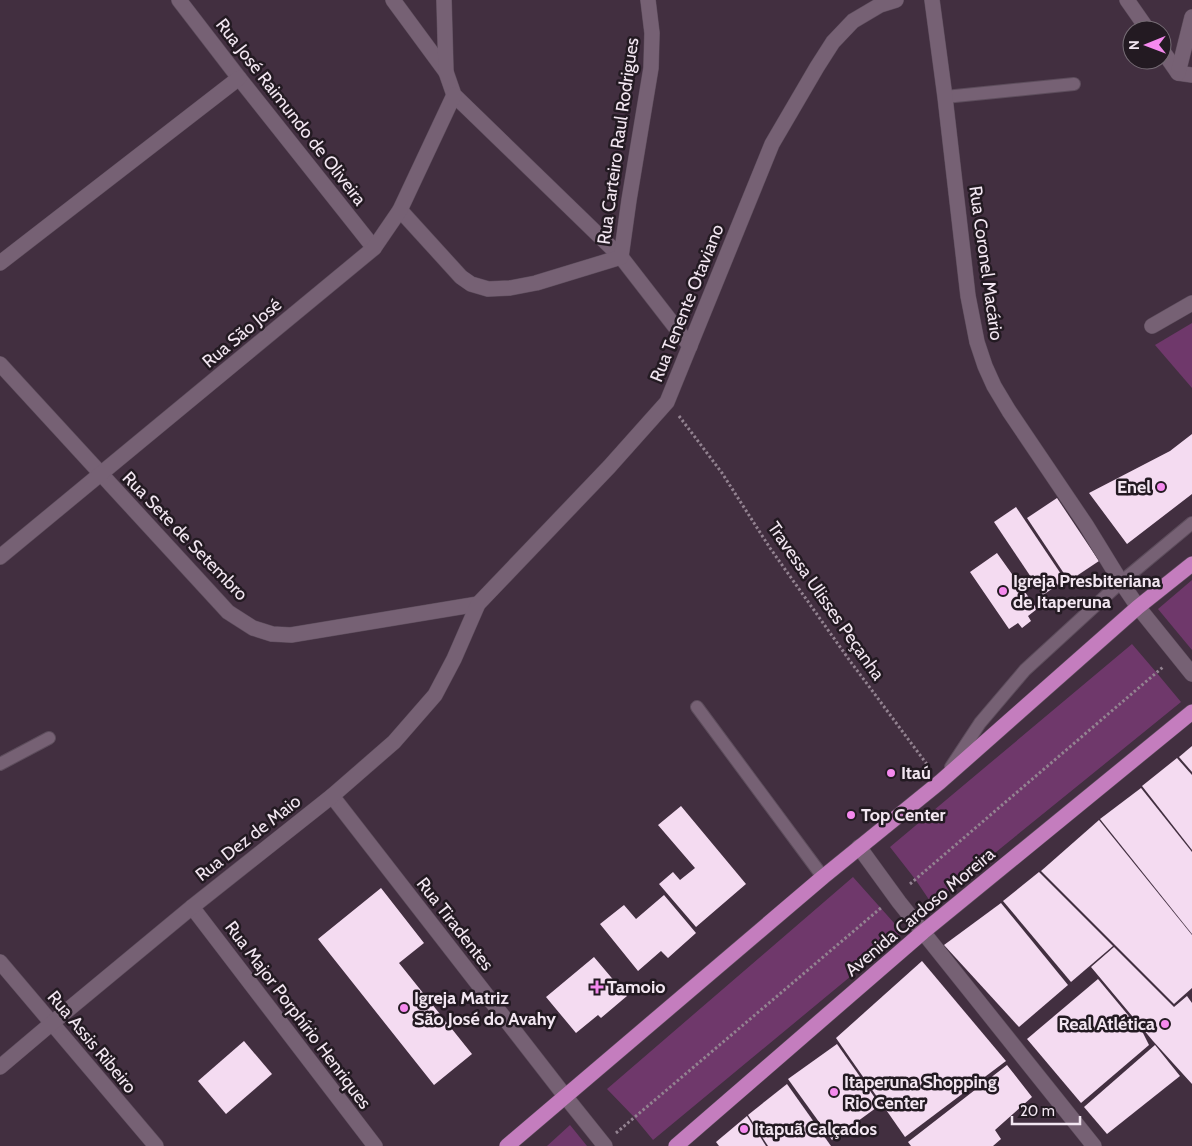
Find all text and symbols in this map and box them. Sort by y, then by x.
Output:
street label: Rua José Raimundo de Oliveira [211,14,371,210]
north arrow [1122,20,1172,70]
street label: Rua Carteiro Raul Rodrigues [593,36,643,246]
text: N [1125,40,1143,50]
street label: Rua Coronel Macário [964,184,1008,342]
street label: Rua Tenente Otaviano [645,221,729,385]
street label: Rua São José [198,293,286,373]
street label: Rua Sete de Setembro [118,467,252,605]
place label: Enel [1117,476,1151,498]
marker: Enel [1155,481,1167,493]
street label: Travessa Ulisses Peçanha [763,518,889,685]
place label: Igreja Presbiteriana de Itaperuna [1013,570,1161,613]
marker: Igreja Presbiteriana de Itaperuna [997,585,1009,597]
place label: Itaú [901,762,931,784]
marker: Itaú [885,767,897,779]
street label: Rua Dez de Maio [191,790,305,886]
place label: Top Center [861,804,946,826]
marker: Top Center [845,809,857,821]
street label: Avenida Cardoso Moreira [841,843,1000,981]
street label: Rua Tiradentes [412,873,498,975]
street label: Rua Major Porphírio Henriques [220,917,376,1113]
place label: Tamoio [607,976,665,998]
marker: Tamoio [591,981,603,993]
street label: Rua Assis Ribeiro [43,986,141,1098]
place label: Igreja Matriz São José do Avahy [414,987,556,1030]
marker: Igreja Matriz São José do Avahy [398,1002,410,1014]
place label: Real Atlética [1058,1013,1155,1035]
marker: Real Atlética [1159,1018,1171,1030]
place label: Itaperuna Shopping Rio Center [844,1071,997,1114]
marker: Itaperuna Shopping Rio Center [828,1086,840,1098]
scale bar [1012,1094,1080,1126]
text: 20 m [1020,1102,1055,1120]
place label: Itapuã Calçados [754,1118,878,1140]
marker: Itapuã Calçados [738,1123,750,1135]

